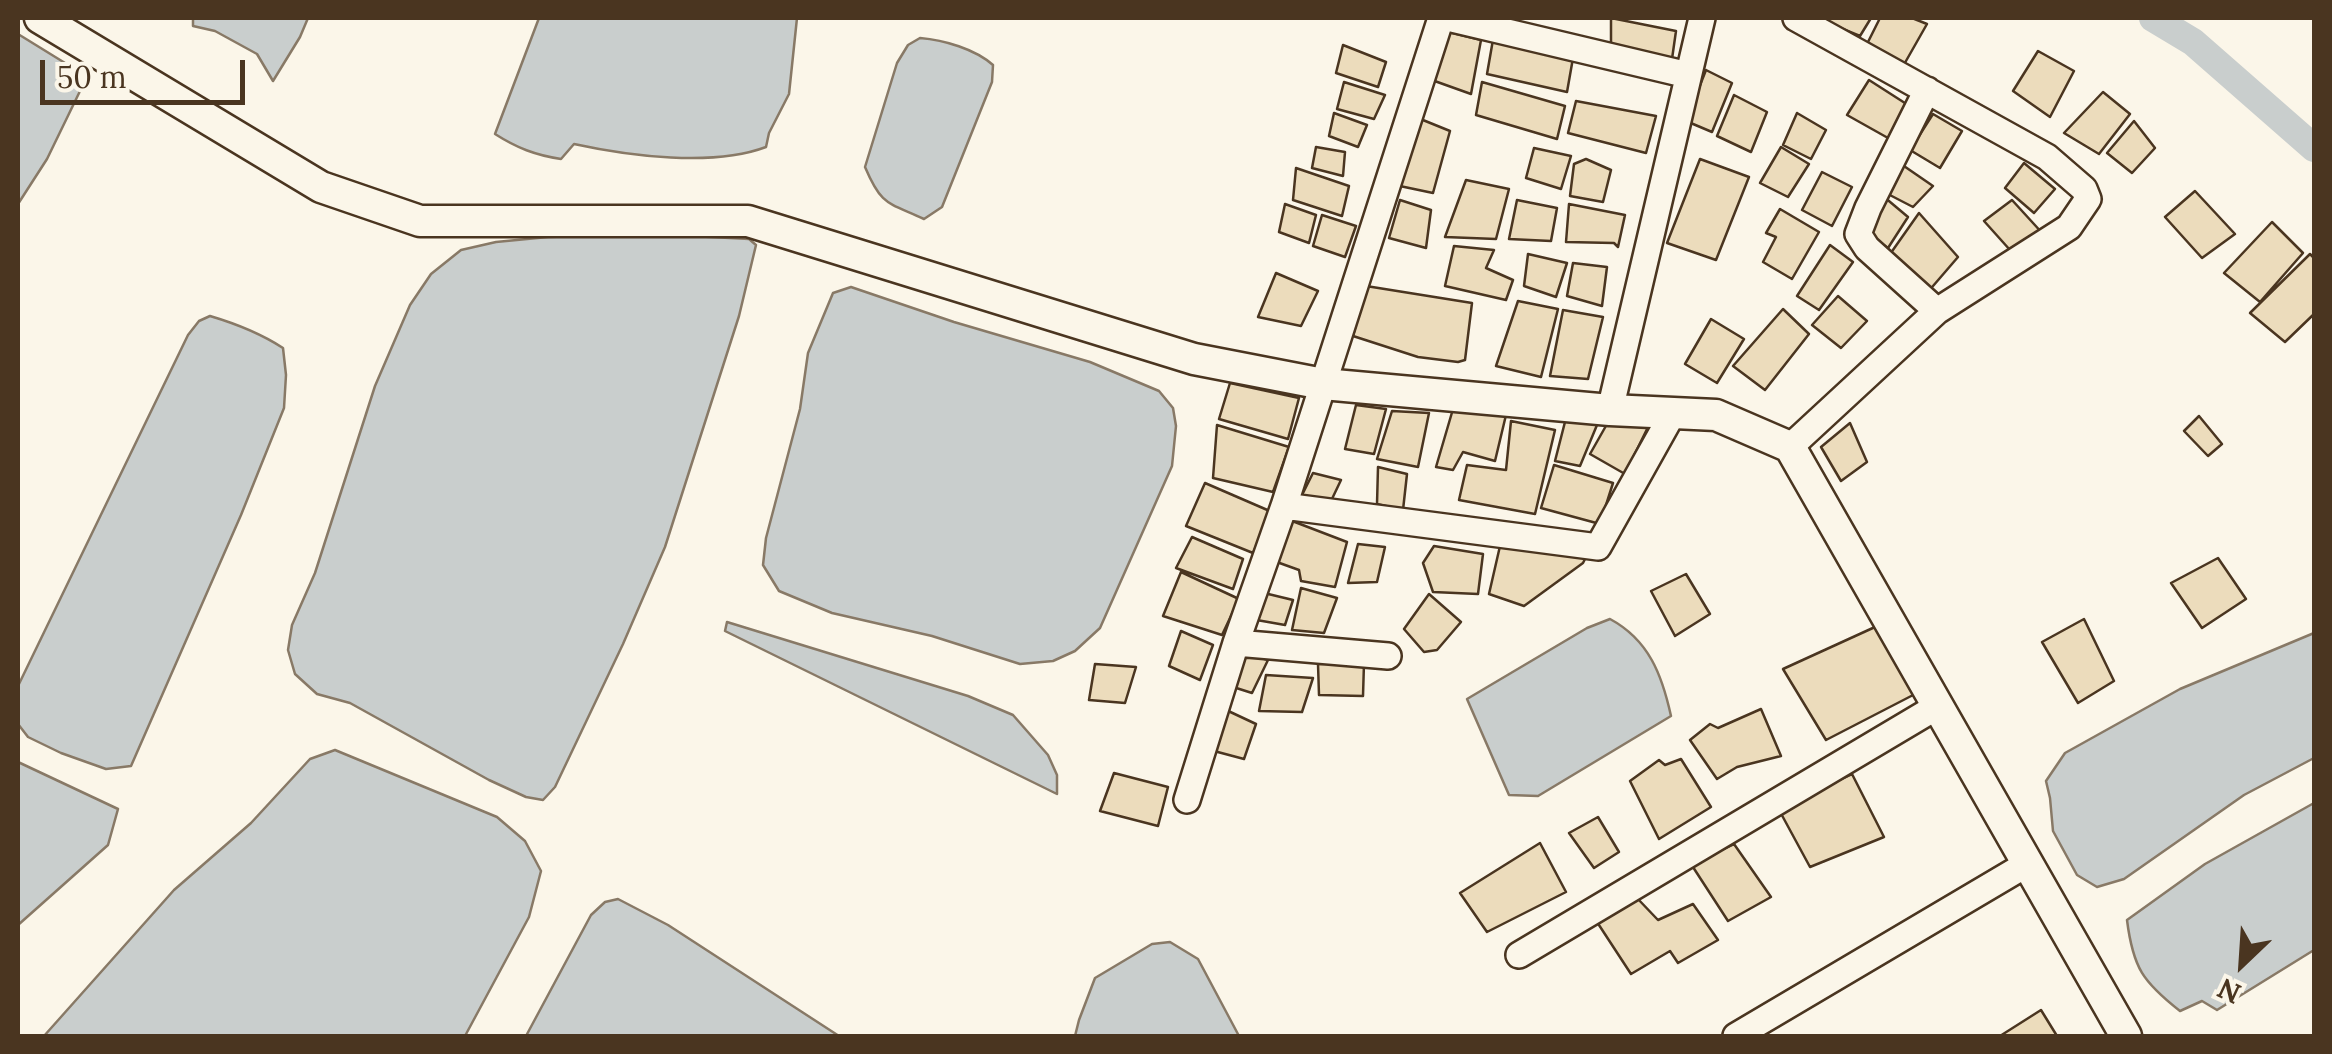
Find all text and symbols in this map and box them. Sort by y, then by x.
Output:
scale bar [45,40,250,102]
text: 50 m [57,58,127,96]
north arrow [2192,914,2292,1014]
text: N [2212,970,2247,1012]

